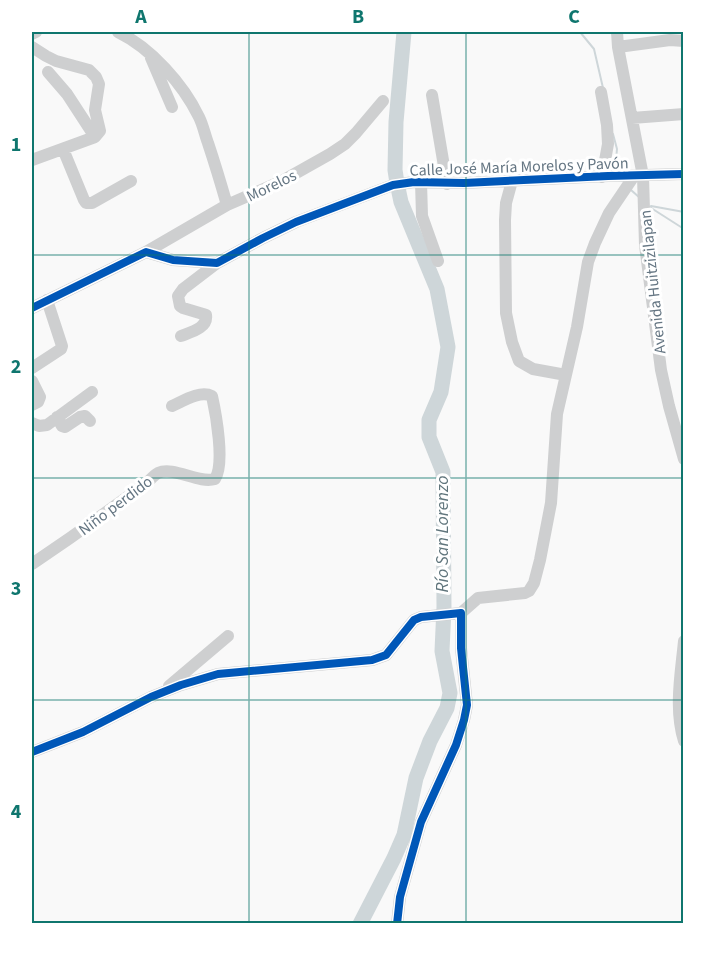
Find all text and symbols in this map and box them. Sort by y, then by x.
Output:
text: A [134,3,147,31]
text: B [352,3,364,31]
text: C [568,3,580,31]
text: 1 [11,131,21,159]
street label: Calle José María Morelos y Pavón [409,152,629,182]
street label: Morelos [243,164,300,207]
street label: Avenida Huitzizilapan [635,209,671,355]
text: 2 [11,353,21,381]
street label: Niño perdido [74,471,157,541]
water label: Río San Lorenzo [430,476,455,592]
text: 3 [11,575,21,603]
text: 4 [11,798,22,826]

